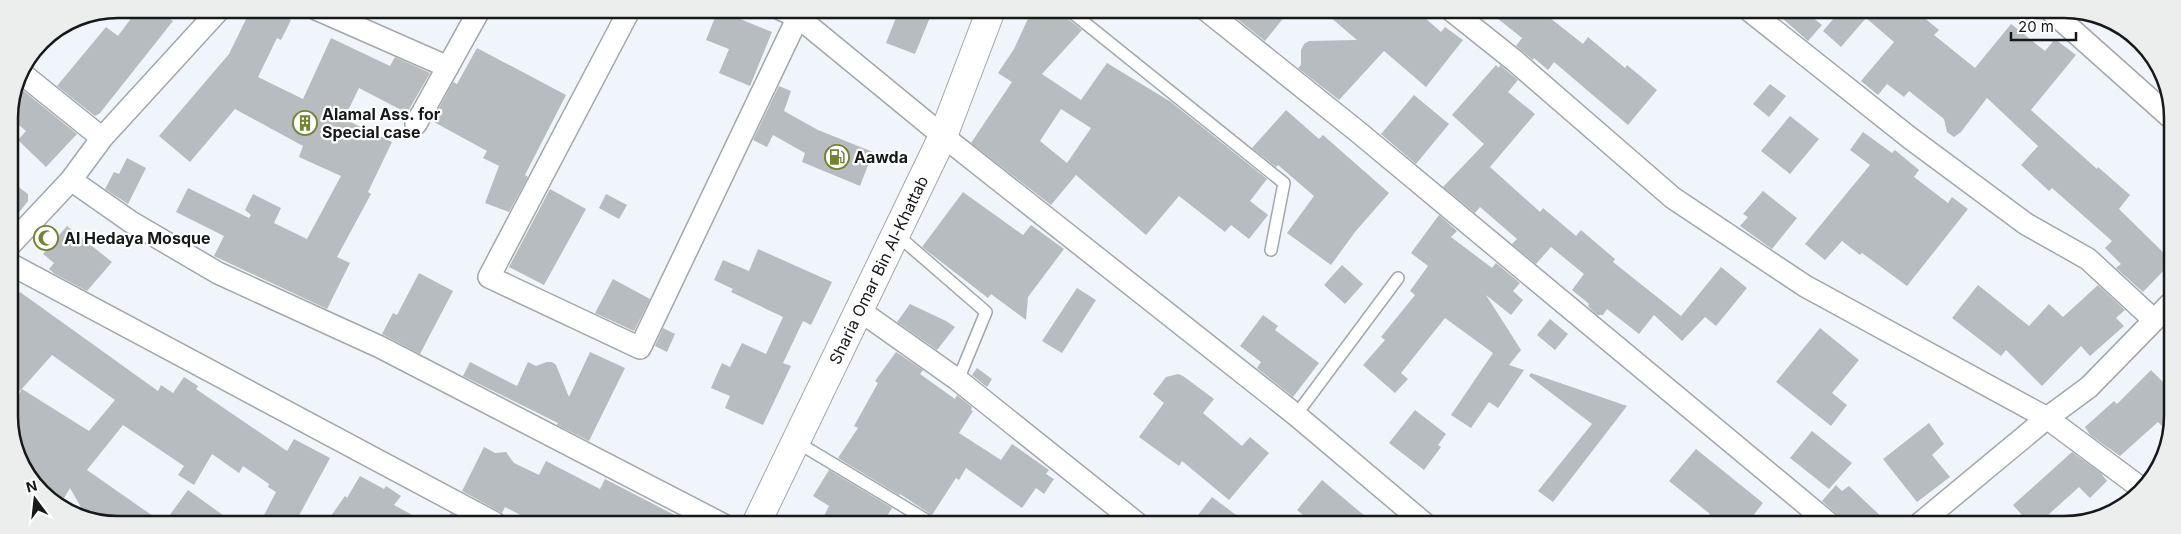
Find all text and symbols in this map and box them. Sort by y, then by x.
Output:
scale bar [2011,10,2076,42]
text: 20 m [2018,17,2054,36]
place label: Alamal Ass. for Special case [322,104,441,142]
building icon: Alamal Ass. for Special case [292,110,318,136]
fuel station icon: Aawda [824,144,850,170]
place label: Aawda [854,147,908,167]
street label: Sharia Omar Bin Al-Khattab [825,172,932,367]
mosque icon: Al Hedaya Mosque [33,225,59,251]
place label: Al Hedaya Mosque [64,228,210,248]
north arrow [10,474,60,524]
text: N [24,476,39,496]

